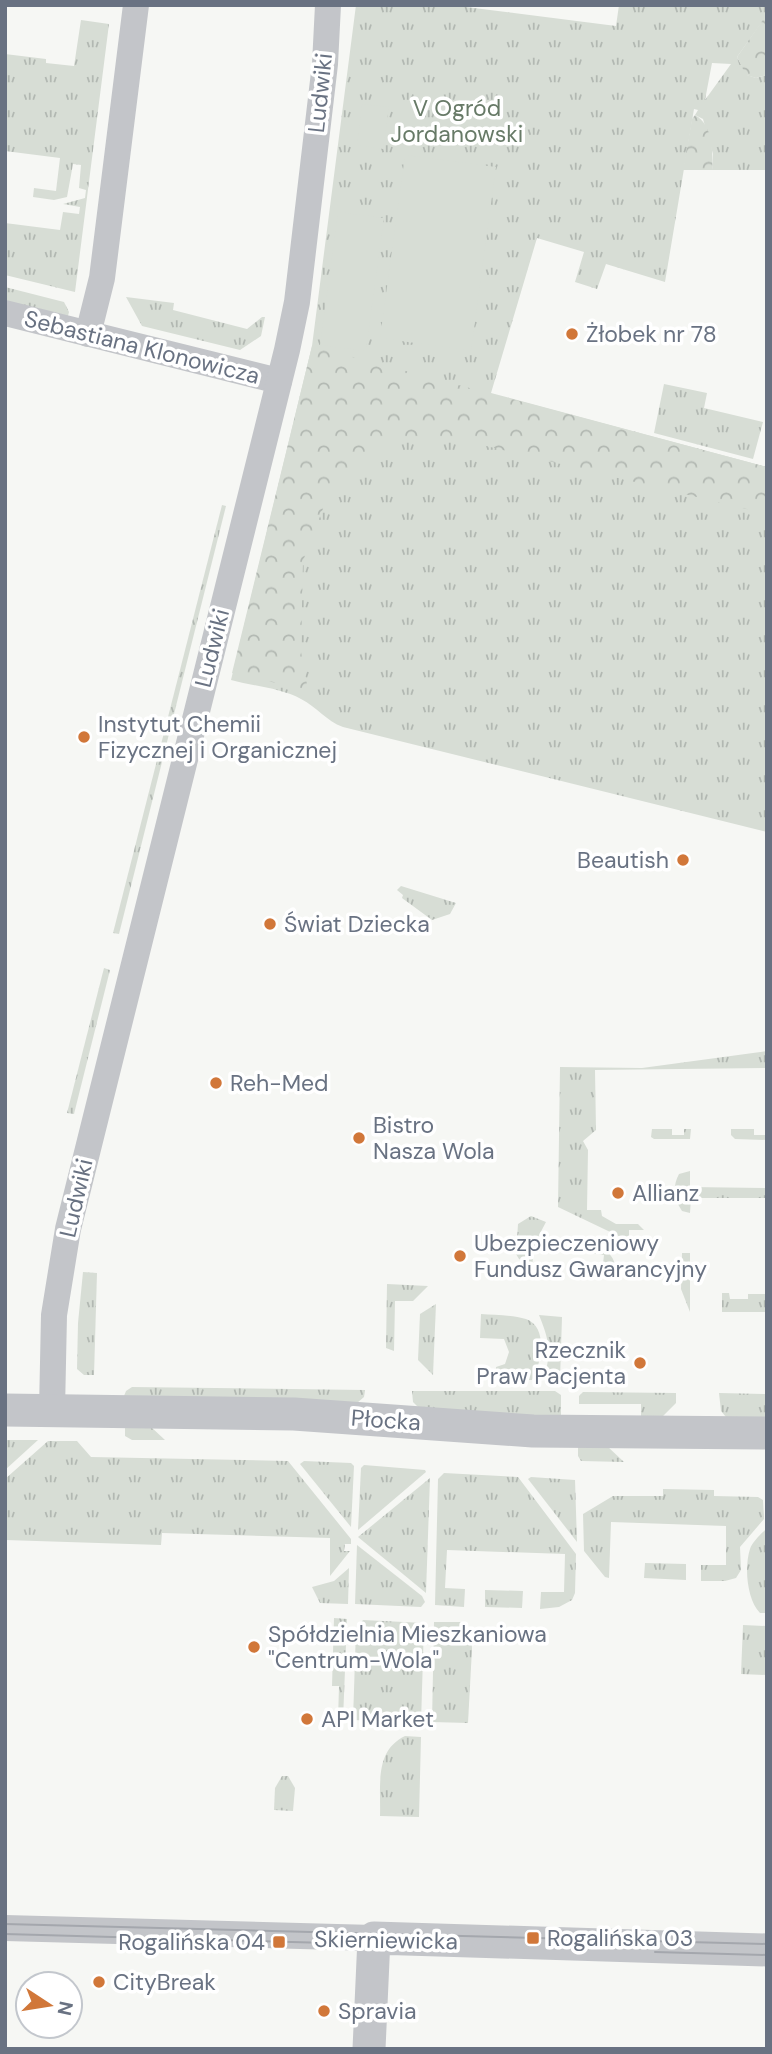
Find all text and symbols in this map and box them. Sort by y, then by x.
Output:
street label: Ludwiki [301,52,339,134]
park label: V Ogród Jordanowski [391,93,523,149]
street label: Sebastiana Klonowicza [21,303,263,391]
place label: Żłobek nr 78 [586,319,717,349]
marker: Żłobek nr 78 [564,326,580,342]
street label: Ludwiki [188,606,236,690]
place label: Instytut Chemii Fizycznej i Organicznej [98,709,337,765]
marker: Instytut Chemii Fizycznej i Organicznej [76,729,92,745]
place label: Beautish [577,845,669,875]
marker: Beautish [675,852,691,868]
place label: Świat Dziecka [284,909,430,939]
marker: Świat Dziecka [262,916,278,932]
place label: Reh-Med [230,1068,329,1098]
marker: Reh-Med [208,1075,224,1091]
place label: Bistro Nasza Wola [373,1110,495,1166]
marker: Bistro Nasza Wola [351,1130,367,1146]
street label: Ludwiki [52,1156,100,1240]
place label: Allianz [632,1178,699,1208]
marker: Allianz [610,1185,626,1201]
place label: Ubezpieczeniowy Fundusz Gwarancyjny [474,1228,707,1284]
marker: Ubezpieczeniowy Fundusz Gwarancyjny [452,1248,468,1264]
place label: Rzecznik Praw Pacjenta [476,1335,626,1391]
marker: Rzecznik Praw Pacjenta [632,1355,648,1371]
street label: Płocka [350,1403,422,1437]
place label: Spółdzielnia Mieszkaniowa "Centrum-Wola" [268,1619,547,1675]
marker: Spółdzielnia Mieszkaniowa "Centrum-Wola" [246,1639,262,1655]
place label: API Market [321,1704,434,1734]
marker: API Market [299,1711,315,1727]
place label: Rogalińska 03 [547,1923,693,1953]
street label: Skierniewicka [314,1924,458,1956]
place label: Rogalińska 04 [118,1927,265,1957]
marker: Rogalińska 03 [525,1930,541,1946]
marker: Rogalińska 04 [271,1934,287,1950]
place label: CityBreak [113,1967,216,1997]
north arrow [14,1970,84,2040]
marker: CityBreak [91,1974,107,1990]
place label: Spravia [338,1996,416,2026]
text: N [51,1999,79,2018]
marker: Spravia [316,2003,332,2019]

